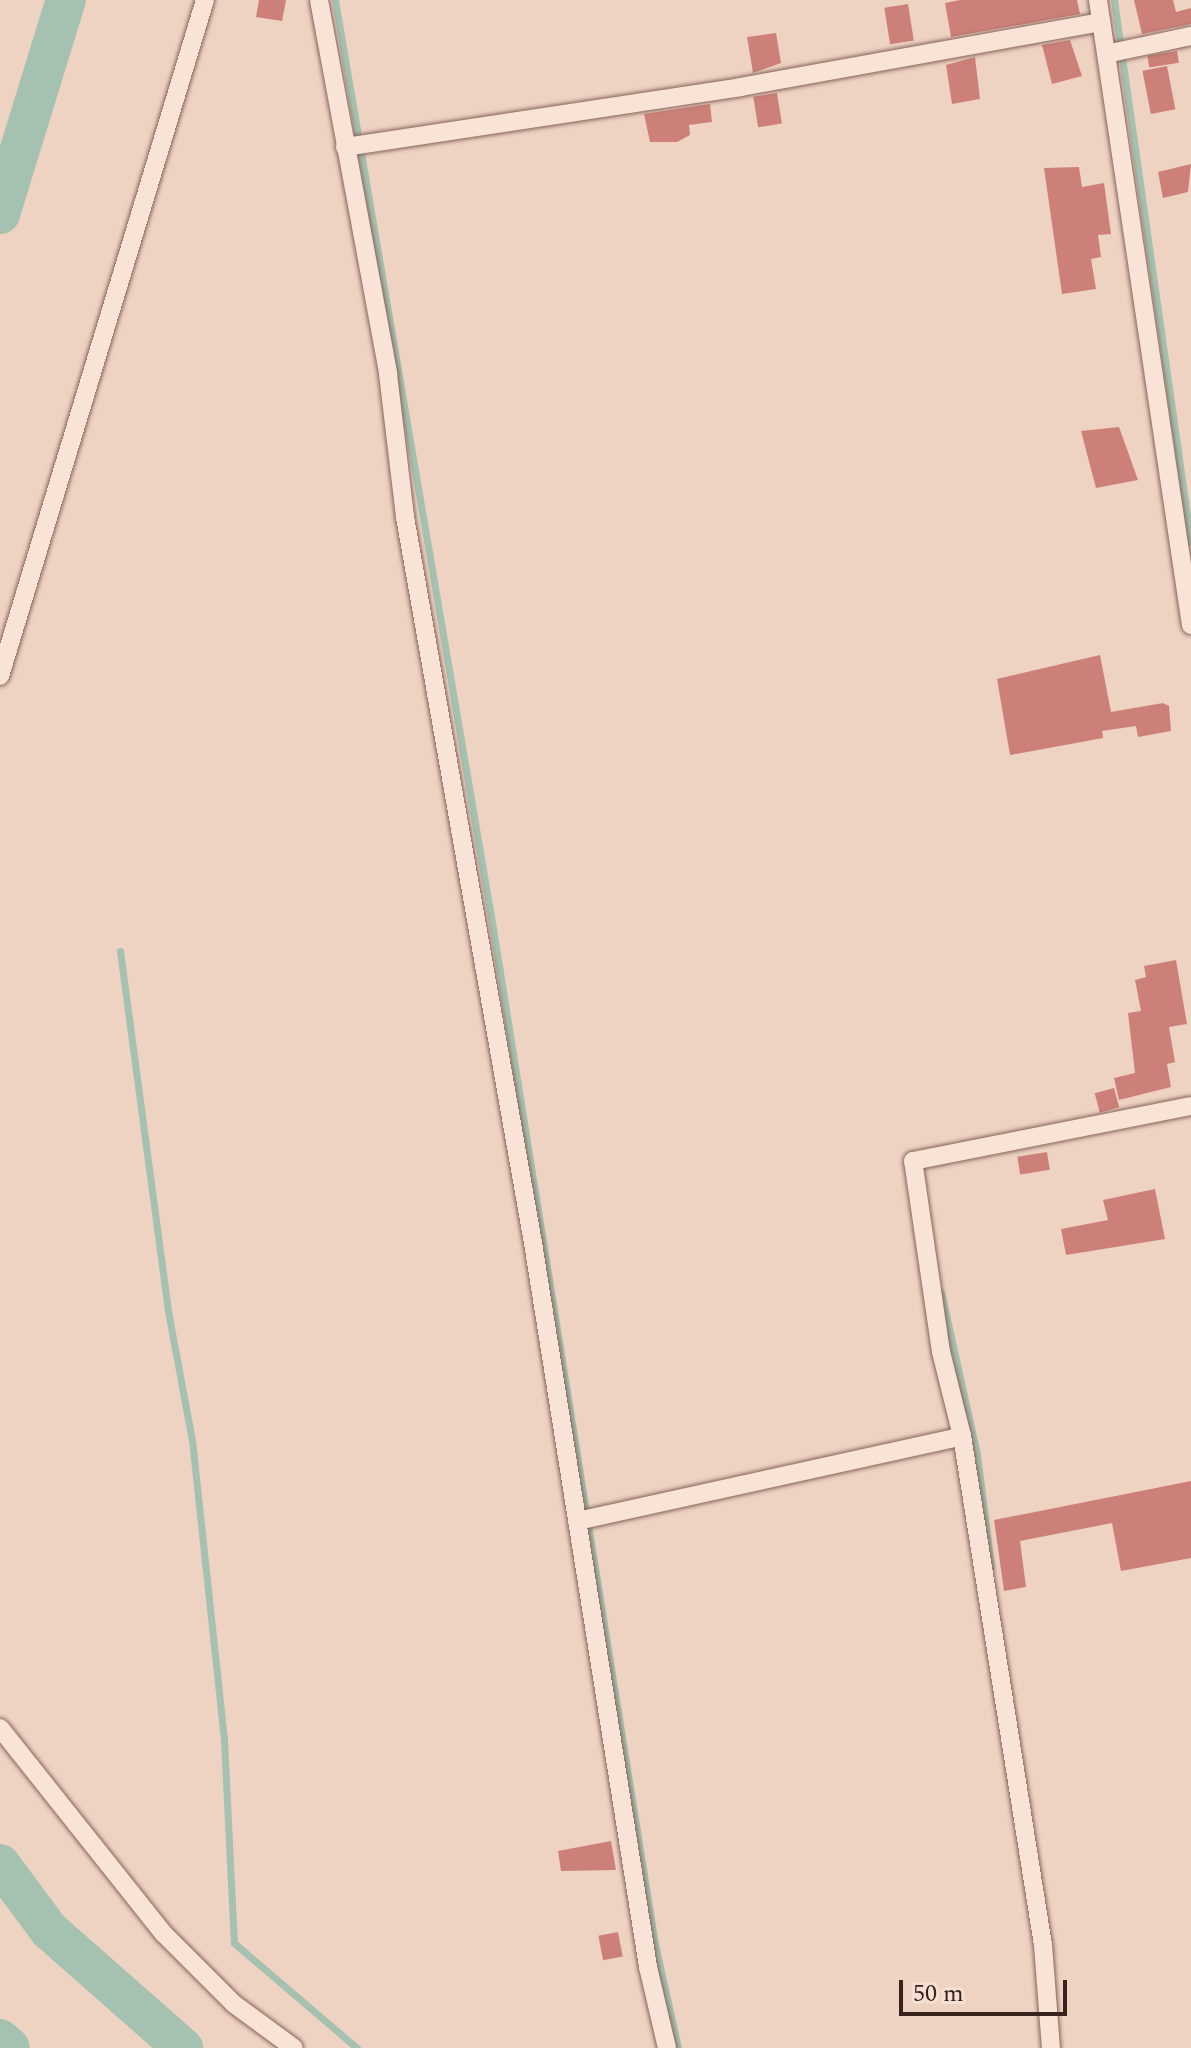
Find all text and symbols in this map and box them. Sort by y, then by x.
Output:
scale bar [903,1964,1071,2014]
text: 50 m [913,1976,964,2012]

